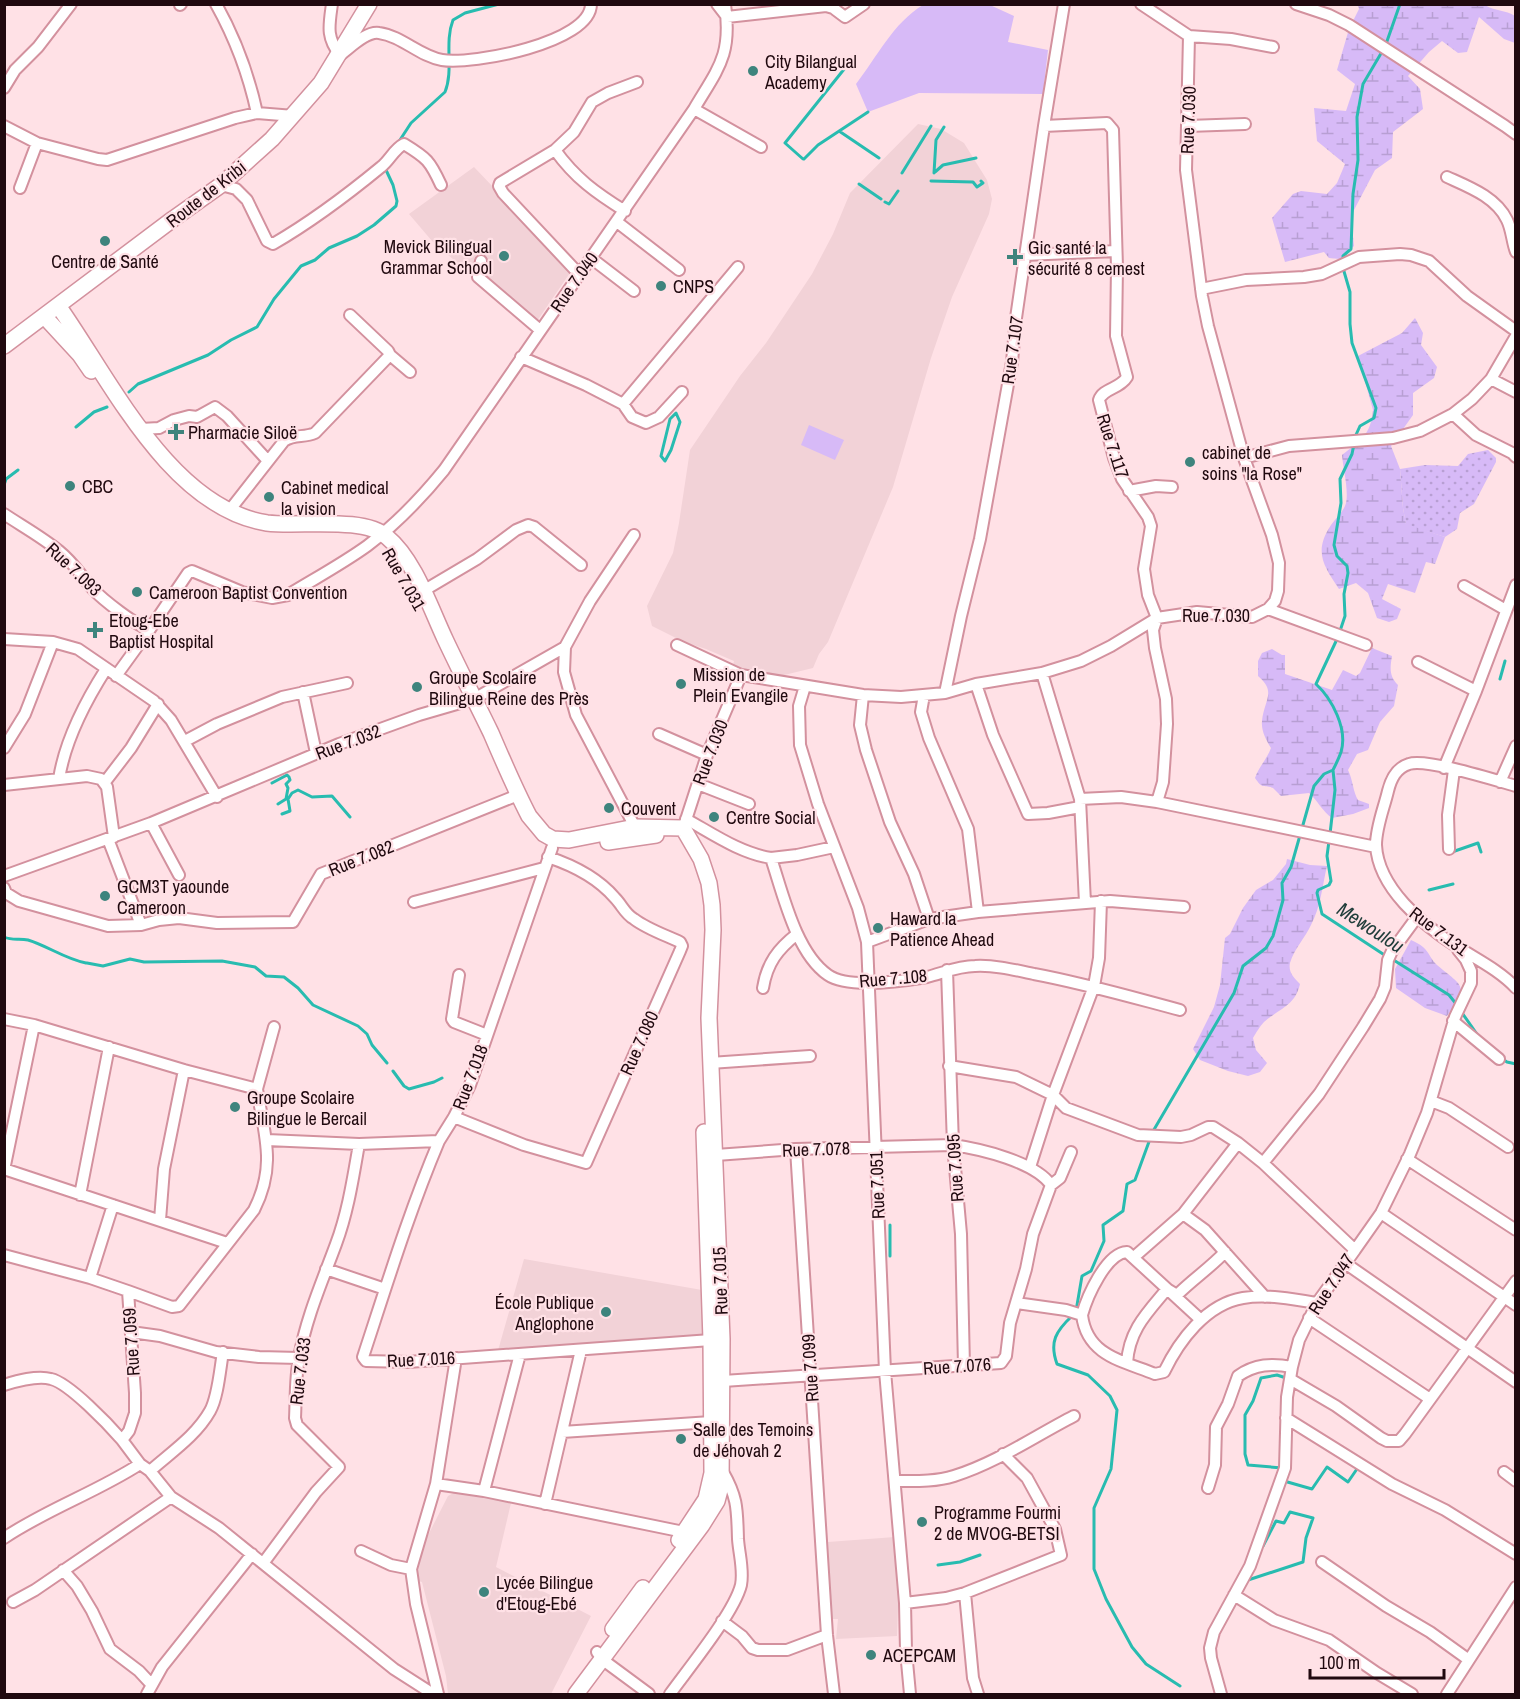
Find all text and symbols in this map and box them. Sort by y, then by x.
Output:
place label: City Bilangual Academy [764,49,857,95]
marker: City Bilangual Academy [746,64,760,78]
street label: Rue 7.030 [1174,86,1202,154]
street label: Route de Kribi [161,155,251,233]
marker: Centre de Santé [98,234,112,248]
place label: Mevick Bilingual Grammar School [380,234,492,280]
place label: Gic santé la sécurité 8 cemest [1028,235,1145,281]
street label: Rue 7.040 [544,247,604,317]
marker: Gic santé la sécurité 8 cemest [1006,248,1024,266]
place label: Centre de Santé [51,249,159,274]
marker: Mevick Bilingual Grammar School [497,249,511,263]
place label: CNPS [673,274,714,299]
marker: CNPS [654,279,668,293]
street label: Rue 7.107 [995,315,1029,385]
street label: Rue 7.117 [1091,410,1135,482]
place label: Pharmacie Siloë [188,420,297,445]
marker: Pharmacie Siloë [169,425,183,439]
place label: cabinet de soins "la Rose" [1202,440,1302,486]
marker: cabinet de soins "la Rose" [1183,455,1197,469]
place label: CBC [82,474,113,499]
place label: Cabinet medical la vision [281,475,388,521]
marker: CBC [63,479,77,493]
marker: Cabinet medical la vision [262,490,276,504]
street label: Rue 7.093 [41,537,107,601]
street label: Rue 7.031 [376,543,432,615]
place label: Cameroon Baptist Convention [149,580,348,605]
marker: Cameroon Baptist Convention [130,585,144,599]
street label: Rue 7.030 [1182,603,1250,628]
place label: Etoug-Ebe Baptist Hospital [109,608,213,654]
marker: Etoug-Ebe Baptist Hospital [86,621,104,639]
place label: Mission de Plein Evangile [693,662,788,708]
place label: Groupe Scolaire Bilingue Reine des Près [429,665,589,711]
marker: Mission de Plein Evangile [674,677,688,691]
marker: Groupe Scolaire Bilingue Reine des Près [410,680,424,694]
street label: Rue 7.030 [686,716,734,788]
street label: Rue 7.032 [312,718,384,766]
place label: Couvent [621,796,676,821]
marker: Couvent [602,801,616,815]
place label: Centre Social [726,805,815,830]
marker: Centre Social [707,810,721,824]
street label: Rue 7.082 [325,834,397,882]
place label: GCM3T yaounde Cameroon [117,874,229,920]
marker: GCM3T yaounde Cameroon [98,889,112,903]
water label: Mewoulou [1332,895,1410,959]
street label: Rue 7.131 [1404,901,1474,962]
place label: Haward la Patience Ahead [890,906,994,952]
marker: Haward la Patience Ahead [871,921,885,935]
street label: Rue 7.108 [858,963,928,993]
street label: Rue 7.080 [614,1007,664,1079]
street label: Rue 7.018 [446,1041,494,1113]
place label: Groupe Scolaire Bilingue le Bercail [247,1085,367,1131]
marker: Groupe Scolaire Bilingue le Bercail [228,1100,242,1114]
street label: Rue 7.095 [940,1133,970,1203]
street label: Rue 7.078 [782,1135,850,1163]
street label: Rue 7.051 [863,1150,891,1219]
street label: Rue 7.015 [706,1247,734,1315]
street label: Rue 7.047 [1302,1249,1360,1319]
place label: École Publique Anglophone [495,1290,594,1336]
marker: École Publique Anglophone [599,1305,613,1319]
street label: Rue 7.059 [116,1307,146,1377]
street label: Rue 7.099 [795,1333,825,1403]
street label: Rue 7.033 [283,1336,317,1406]
street label: Rue 7.016 [386,1345,456,1373]
street label: Rue 7.076 [922,1351,992,1381]
place label: Salle des Temoins de Jéhovah 2 [693,1417,813,1463]
marker: Salle des Temoins de Jéhovah 2 [674,1432,688,1446]
place label: Programme Fourmi 2 de MVOG-BETSI [934,1500,1061,1546]
marker: Programme Fourmi 2 de MVOG-BETSI [915,1515,929,1529]
place label: Lycée Bilingue d'Etoug-Ebé [496,1570,593,1616]
marker: Lycée Bilingue d'Etoug-Ebé [477,1585,491,1599]
scale bar [1310,1642,1444,1680]
place label: ACEPCAM [882,1643,956,1668]
marker: ACEPCAM [864,1648,878,1662]
text: 100 m [1319,1650,1360,1675]

